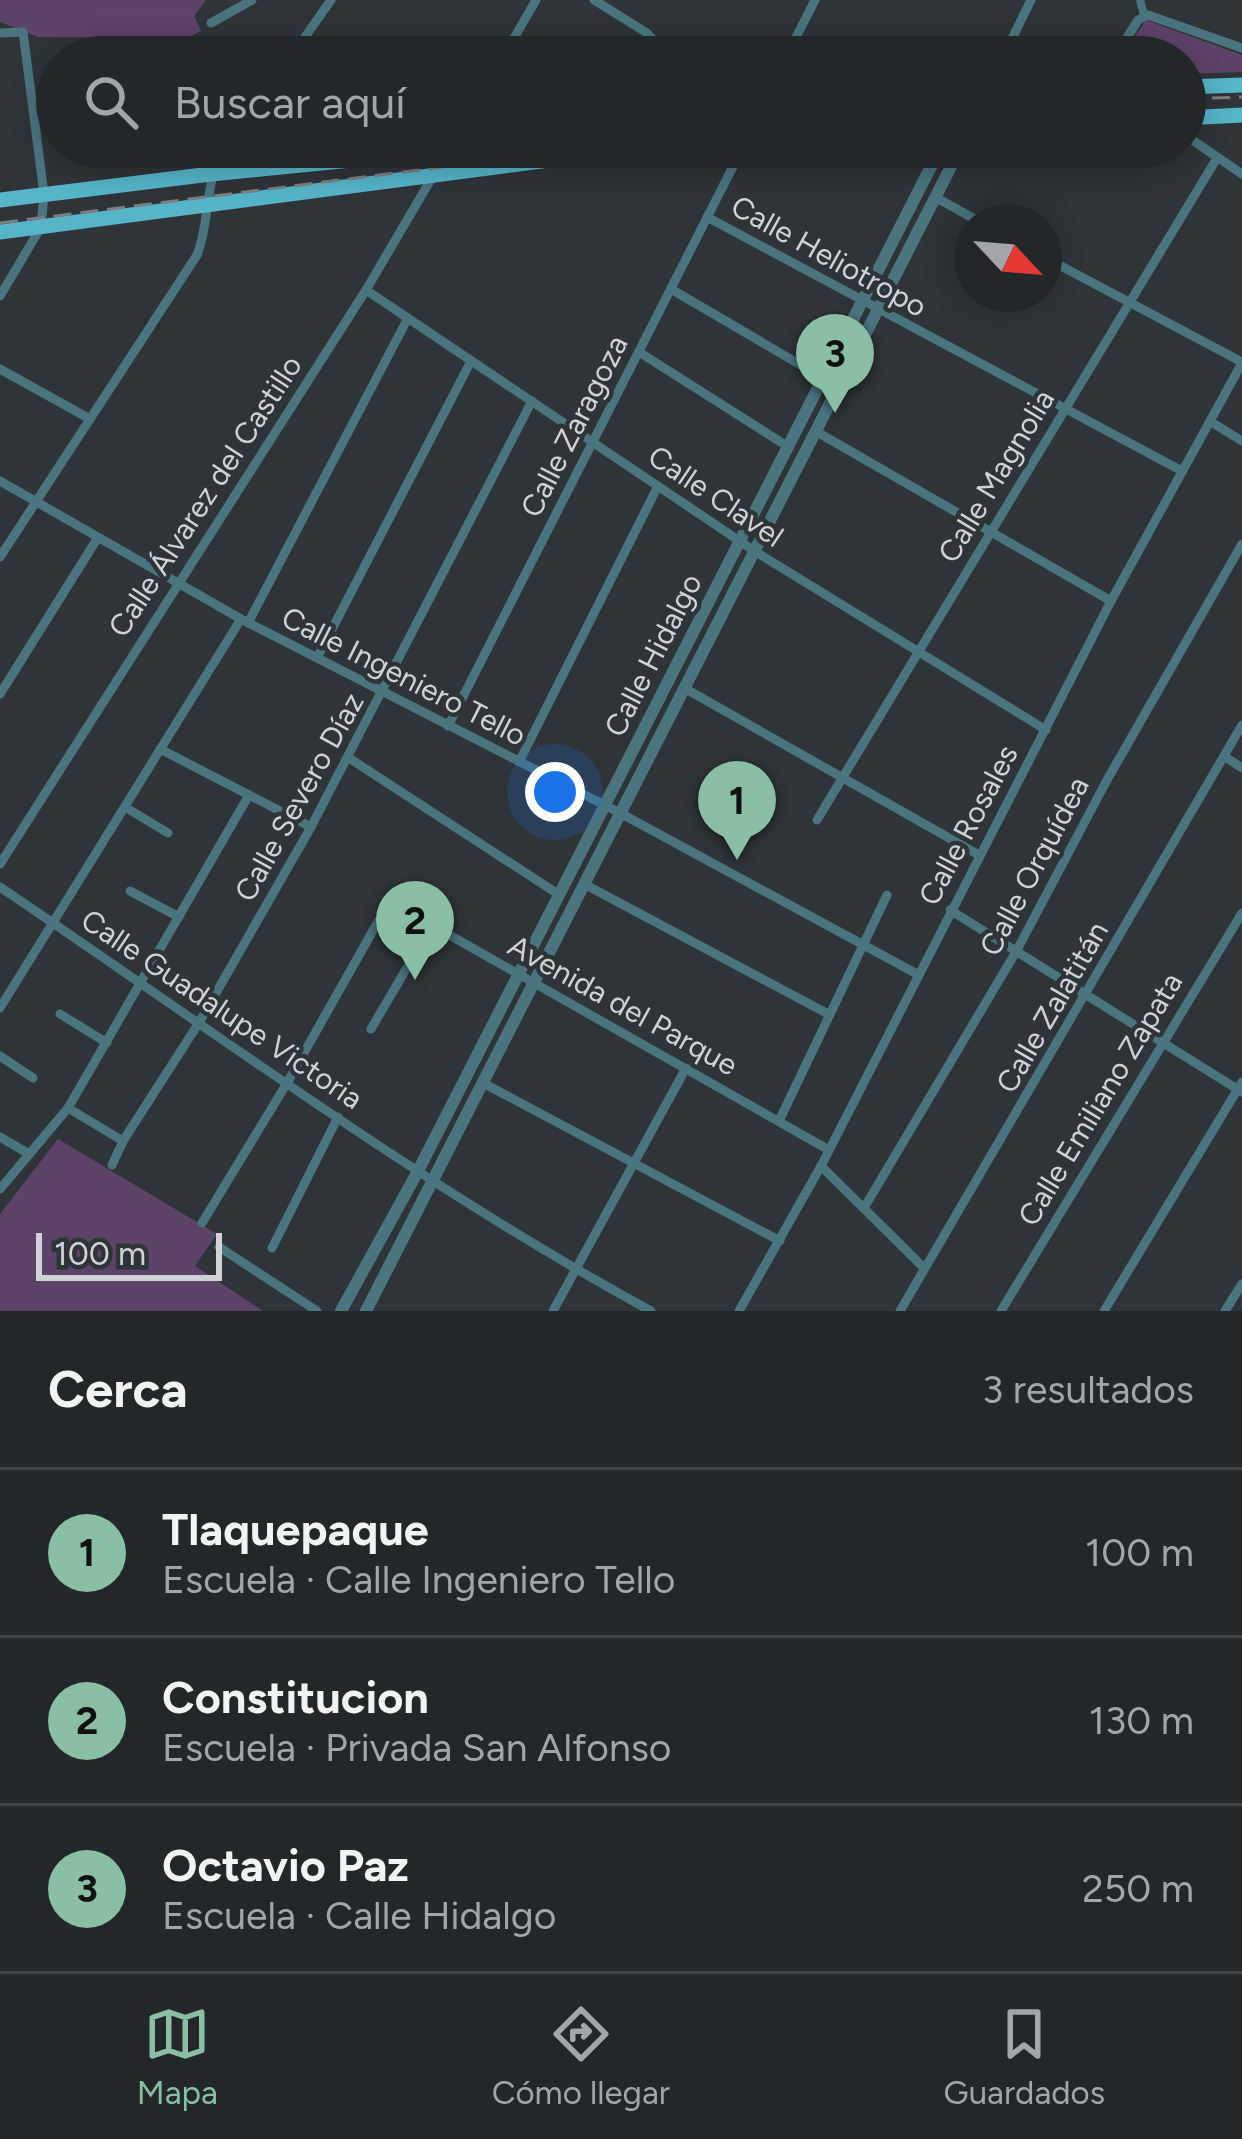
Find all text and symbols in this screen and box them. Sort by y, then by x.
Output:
search box [36,36,1206,168]
icon: search [78,69,144,135]
text: Buscar aquí [174,75,406,129]
street label: Calle Heliotropo [725,187,933,325]
north arrow [954,204,1062,312]
pin: 3 [796,314,874,413]
street label: Calle Zaragoza [512,329,636,523]
street label: Calle Álvarez del Castillo [100,348,310,644]
street label: Calle Magnolia [930,383,1062,569]
street label: Calle Clavel [641,437,791,555]
street label: Calle Hidalgo [596,567,710,743]
street label: Calle Ingeniero Tello [276,598,532,754]
street label: Calle Severo Díaz [226,686,372,908]
street label: Calle Rosales [910,738,1026,912]
pin: 1 [698,761,776,860]
your location [525,762,585,822]
street label: Calle Orquídea [971,770,1097,962]
pin: 2 [376,881,454,980]
street label: Calle Guadalupe Victoria [74,901,370,1117]
street label: Calle Zalatitán [988,915,1116,1099]
street label: Avenida del Parque [502,927,744,1083]
street label: Calle Emiliano Zapata [1010,966,1190,1232]
scale bar [36,1227,222,1280]
text: 100 m [54,1234,146,1273]
text: Cerca [48,1359,188,1420]
text: 3 resultados [982,1366,1194,1413]
text: Tlaquepaque [162,1502,429,1556]
text: 1 [79,1529,95,1576]
text: 100 m [1085,1529,1194,1576]
text: Escuela · Calle Ingeniero Tello [162,1556,675,1603]
text: Constitucion [162,1670,429,1724]
text: 2 [76,1697,98,1744]
text: 130 m [1089,1697,1194,1744]
text: Escuela · Privada San Alfonso [162,1724,671,1771]
text: Octavio Paz [162,1838,409,1892]
text: 3 [76,1865,98,1912]
text: 250 m [1082,1865,1194,1912]
text: Escuela · Calle Hidalgo [162,1892,556,1939]
tab: Mapa [137,2001,218,2112]
tab: Cómo llegar [492,2001,670,2112]
tab: Guardados [944,2001,1105,2112]

